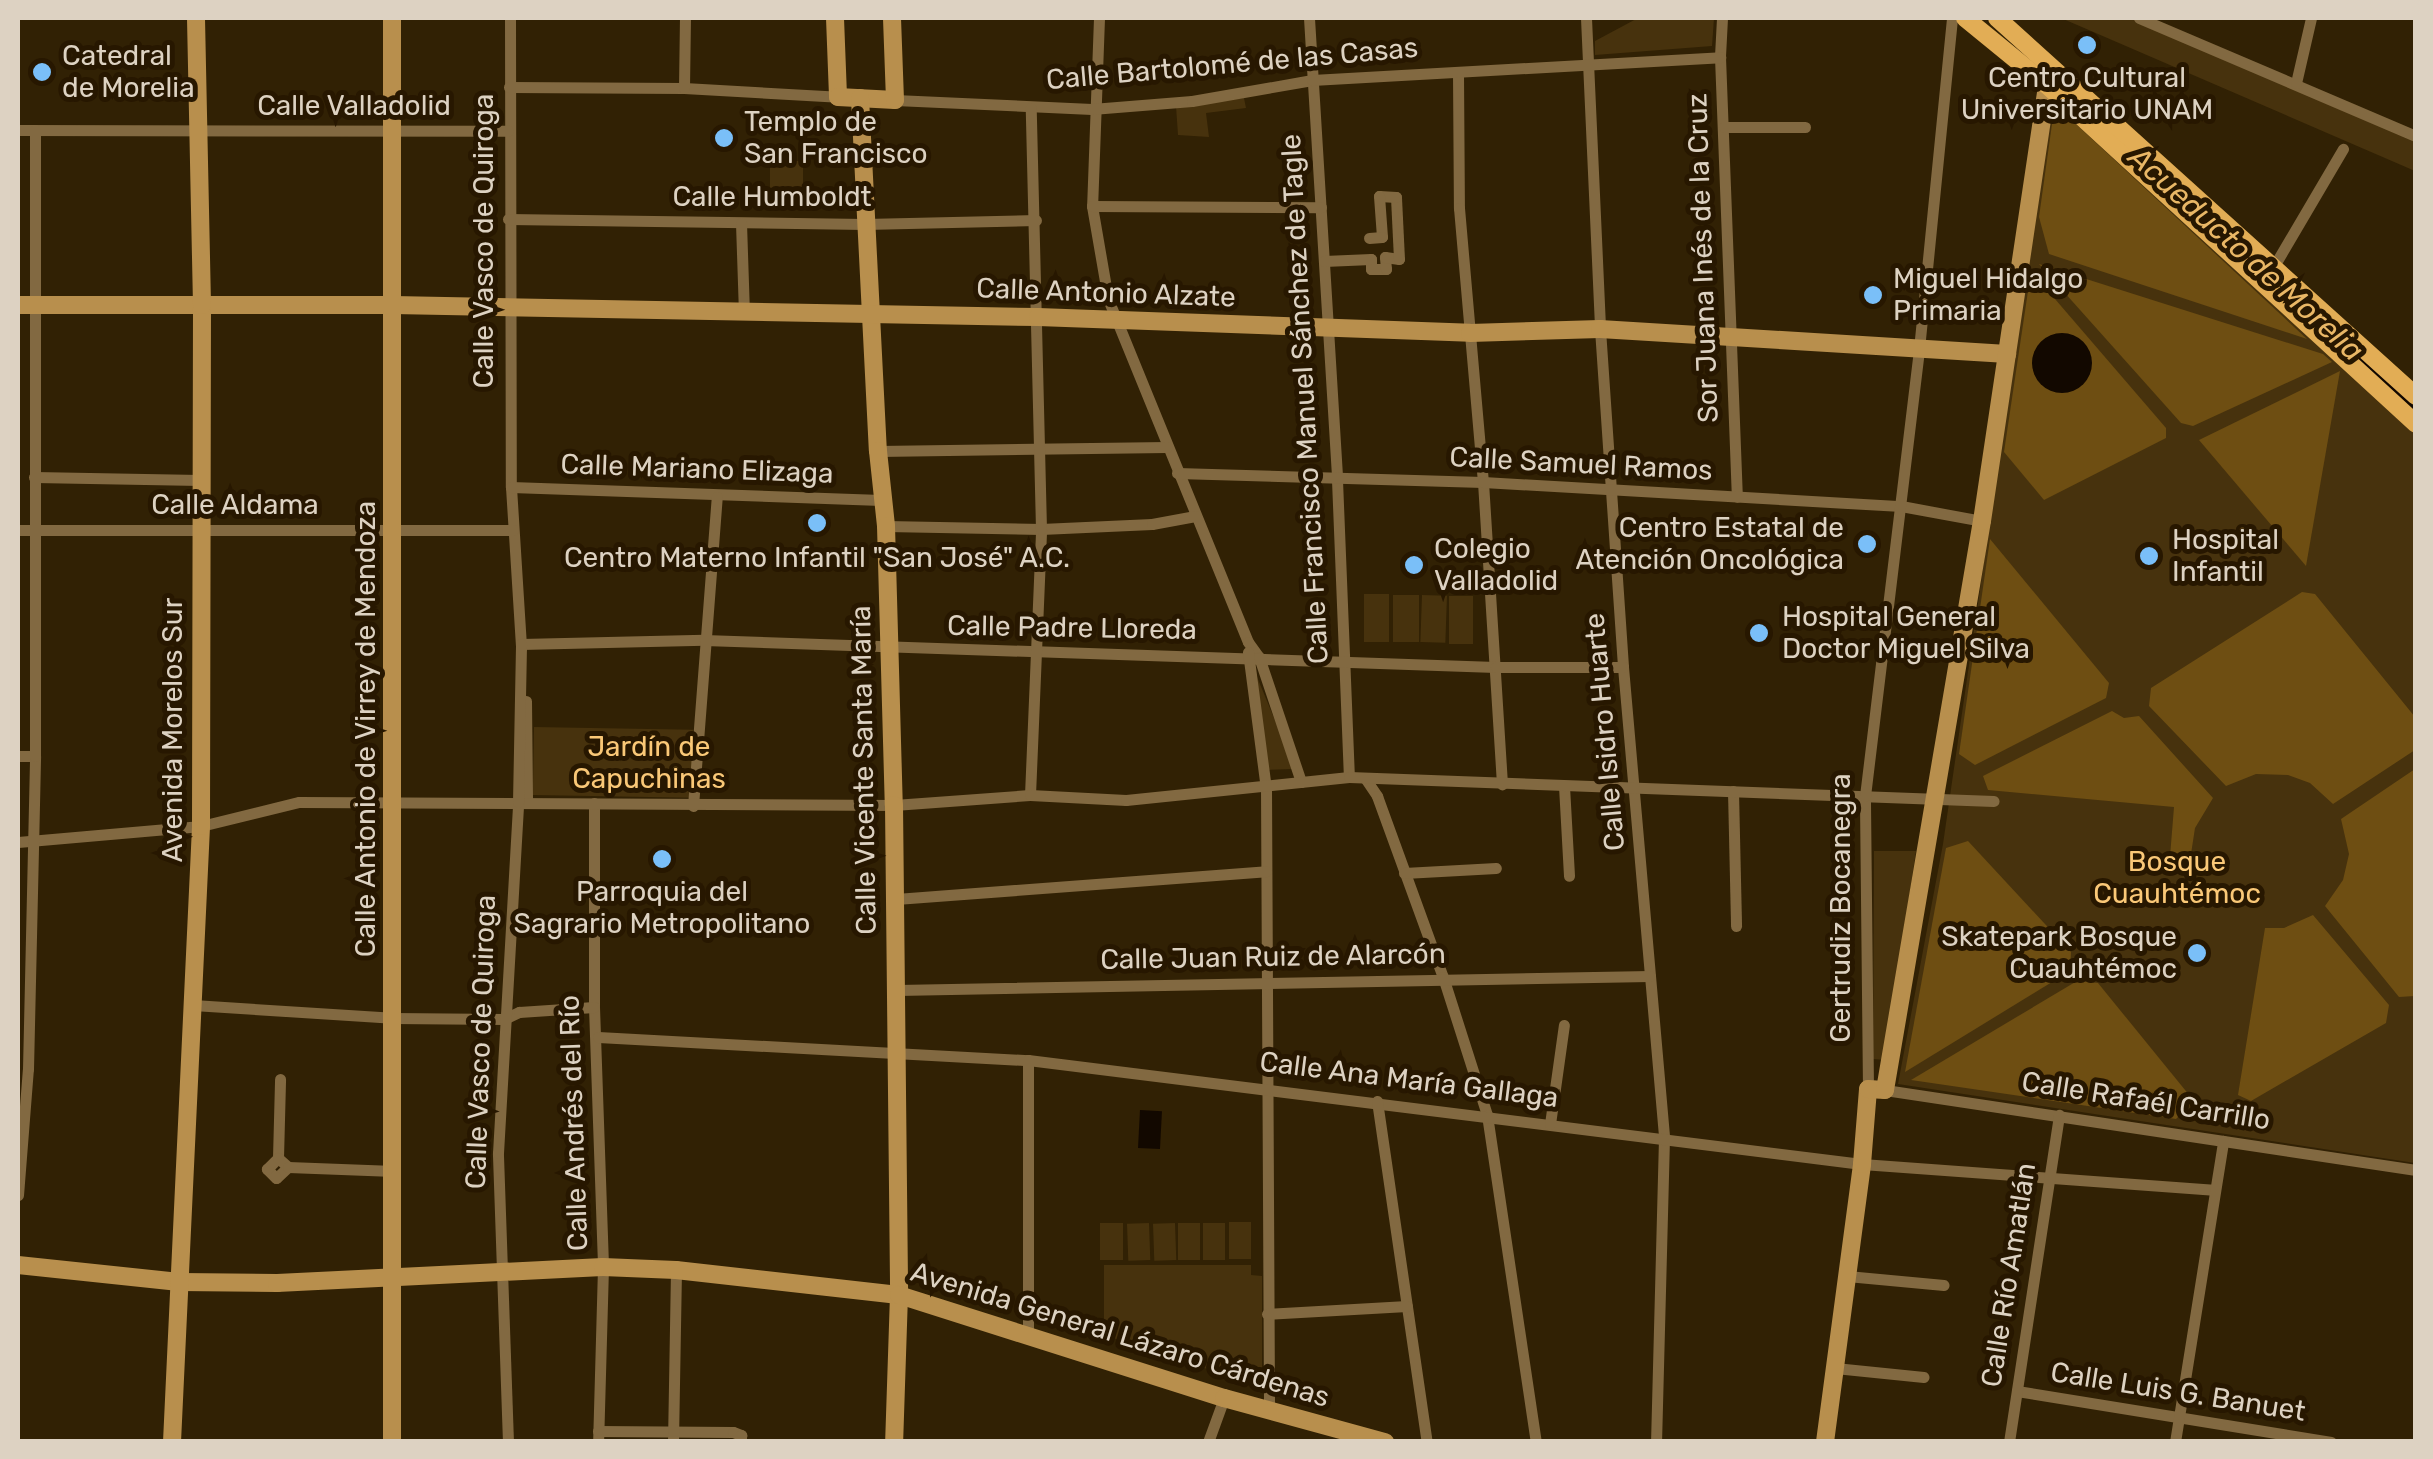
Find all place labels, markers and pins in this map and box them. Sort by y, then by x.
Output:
marker: Centro Cultural Universitario UNAM [2076,34,2098,56]
place label: Catedral de Morelia [62,39,195,105]
marker: Catedral de Morelia [31,61,53,83]
place label: Centro Cultural Universitario UNAM [1961,61,2213,127]
place label: Templo de San Francisco [744,105,928,171]
marker: Templo de San Francisco [713,127,735,149]
place label: Miguel Hidalgo Primaria [1893,262,2083,328]
marker: Miguel Hidalgo Primaria [1862,284,1884,306]
marker: Centro Materno Infantil "San José" A.C. [804,510,830,536]
place label: Centro Estatal de Atención Oncológica [1576,511,1844,577]
place label: Hospital Infantil [2172,523,2279,589]
marker: Centro Estatal de Atención Oncológica [1854,531,1880,557]
place label: Colegio Valladolid [1434,532,1558,598]
place label: Centro Materno Infantil "San José" A.C. [564,541,1070,575]
marker: Hospital Infantil [2136,543,2162,569]
marker: Colegio Valladolid [1403,554,1425,576]
place label: Hospital General Doctor Miguel Silva [1782,600,2031,666]
marker: Hospital General Doctor Miguel Silva [1746,620,1772,646]
marker: Parroquia del Sagrario Metropolitano [651,848,673,870]
place label: Parroquia del Sagrario Metropolitano [514,875,810,941]
place label: Skatepark Bosque Cuauhtémoc [1941,920,2177,986]
marker: Skatepark Bosque Cuauhtémoc [2186,942,2208,964]

